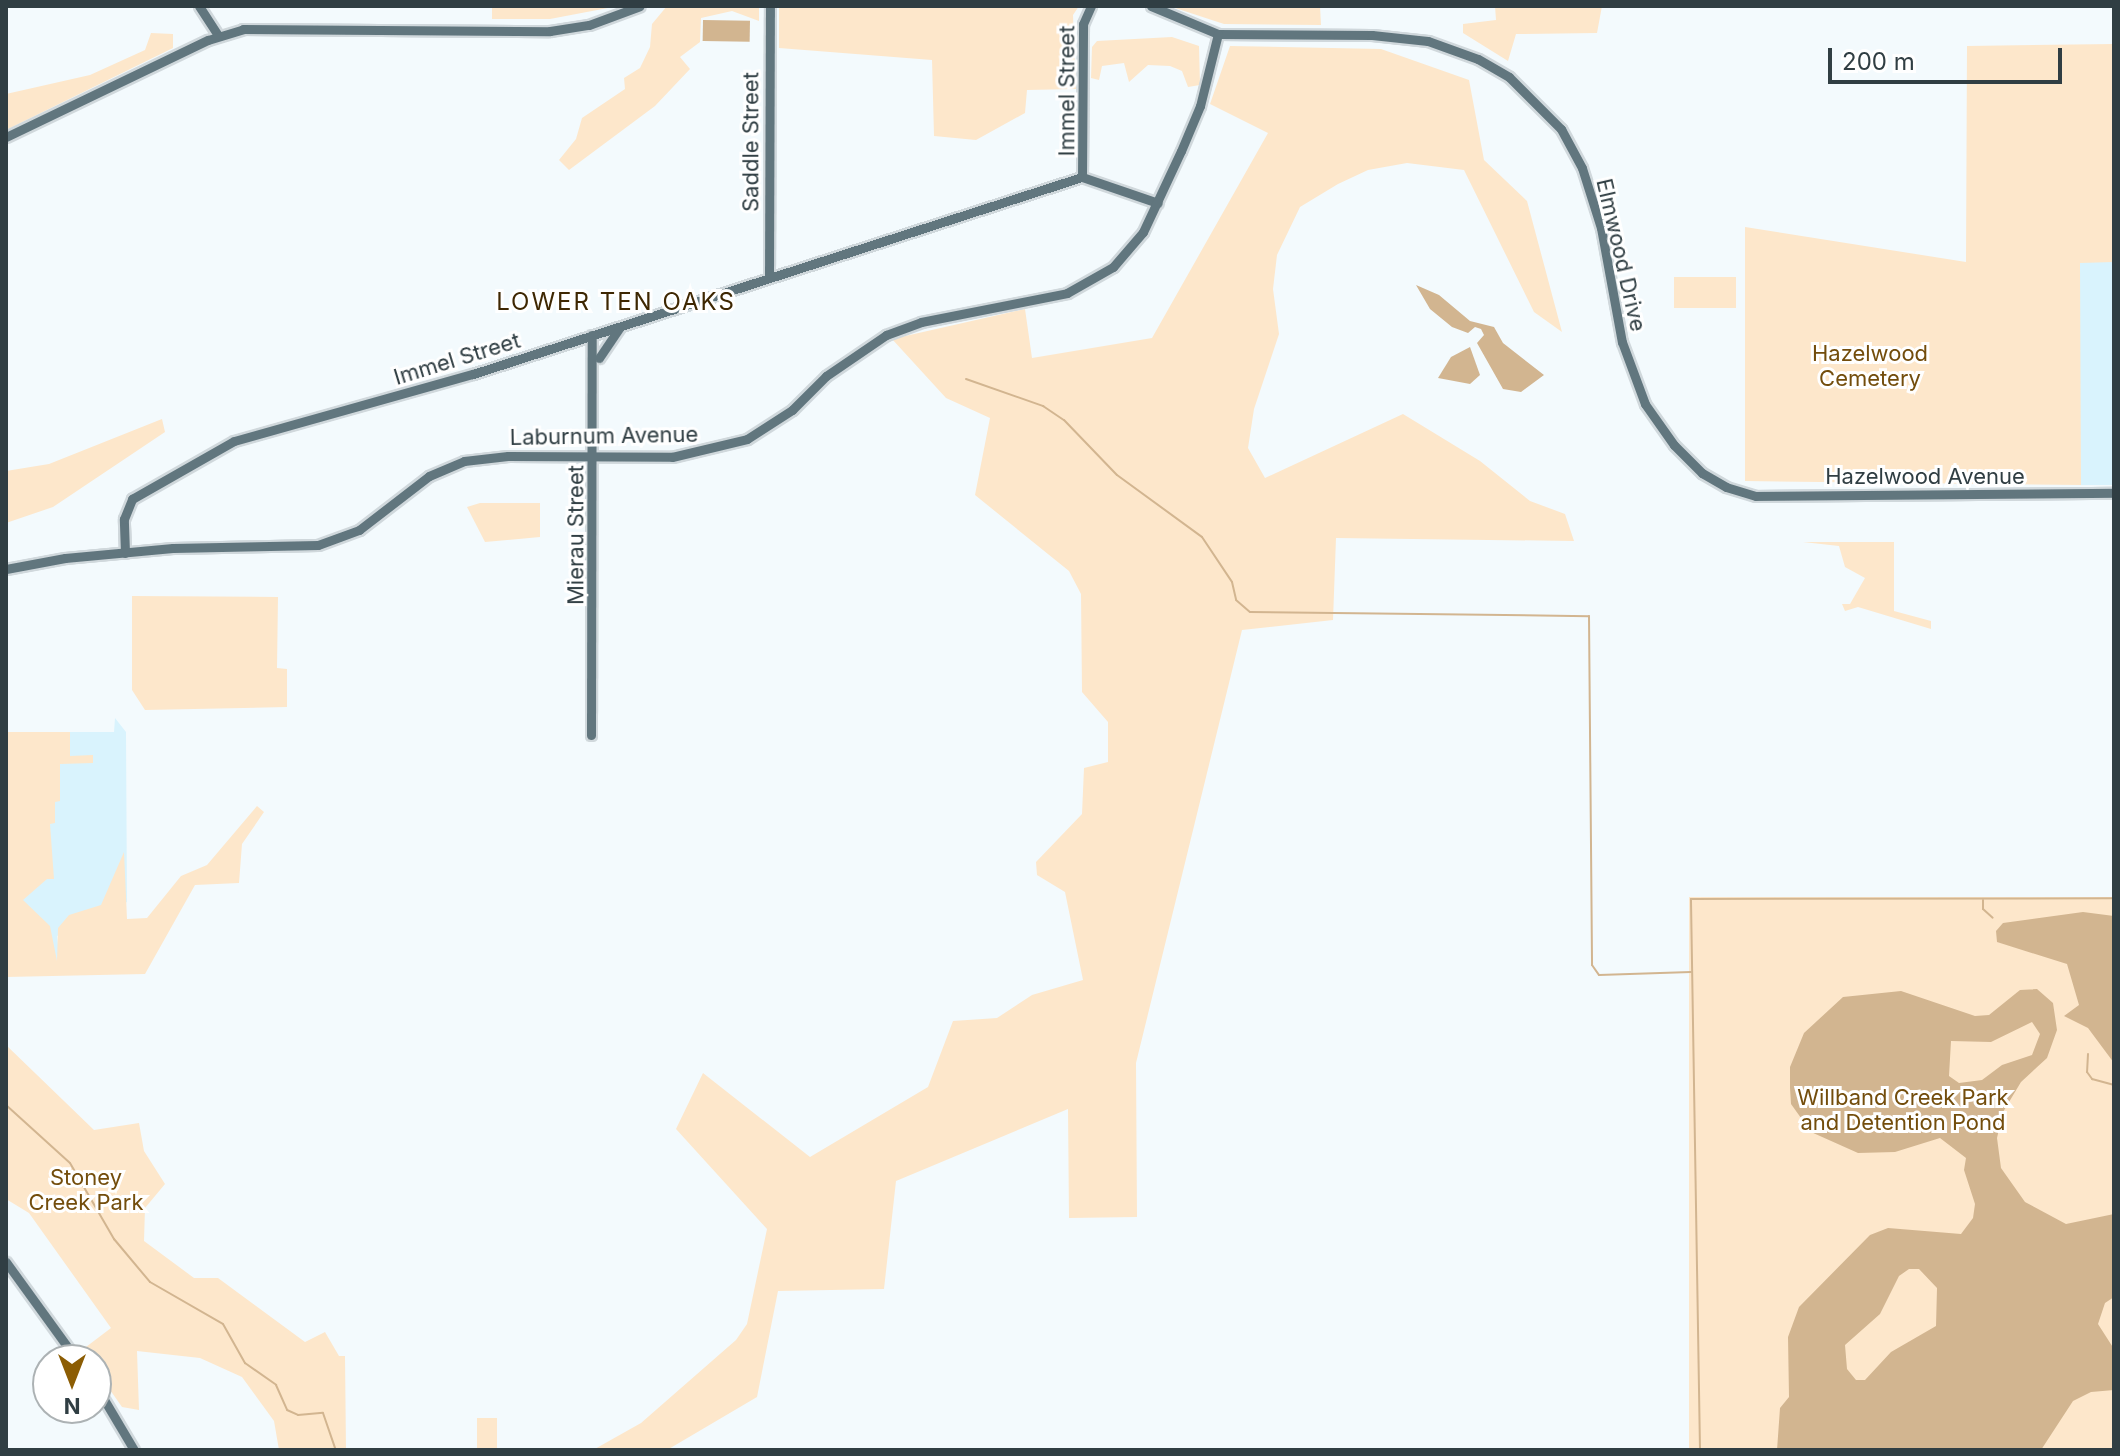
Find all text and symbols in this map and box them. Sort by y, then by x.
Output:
street label: Immel Street [1054,26,1080,156]
scale bar [1832,32,2066,82]
text: 200 m [1842,47,1915,76]
street label: Saddle Street [738,72,764,212]
street label: Elmwood Drive [1591,176,1651,334]
district label: LOWER TEN OAKS [496,288,736,316]
street label: Immel Street [391,327,523,391]
park label: Hazelwood Cemetery [1812,340,1928,392]
street label: Laburnum Avenue [509,421,699,451]
street label: Hazelwood Avenue [1825,464,2025,490]
street label: Mierau Street [563,465,589,605]
park label: Willband Creek Park and Detention Pond [1797,1084,2009,1136]
park label: Stoney Creek Park [28,1164,144,1216]
north arrow [32,1344,112,1424]
text: N [64,1393,80,1419]

